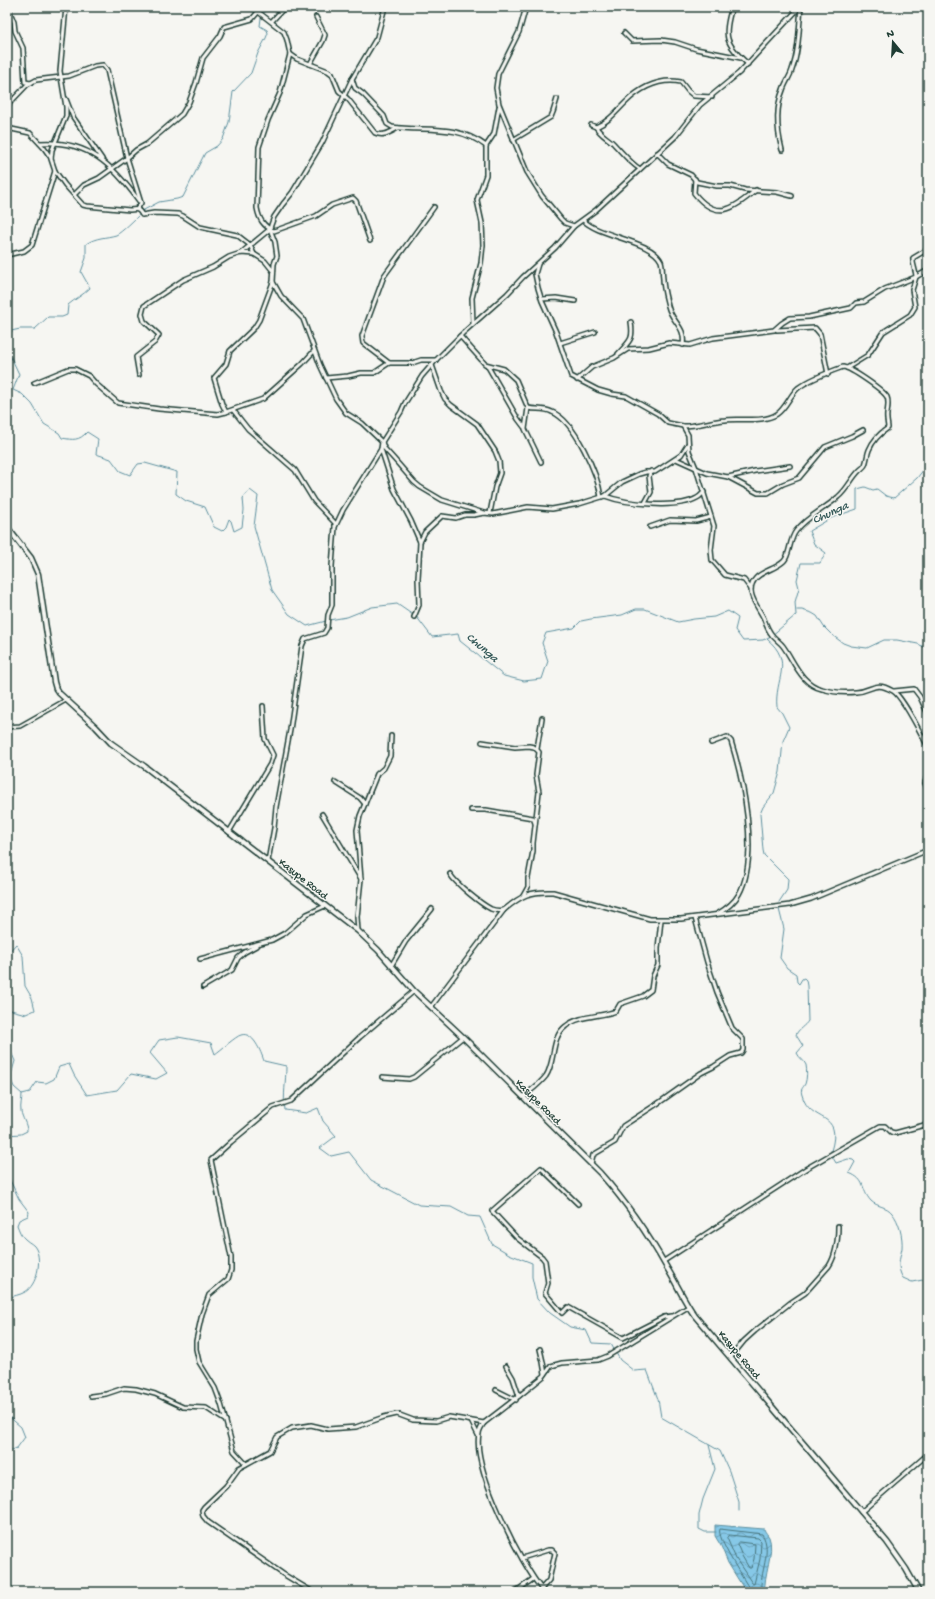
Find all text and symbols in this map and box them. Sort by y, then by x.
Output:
north arrow [873,22,913,62]
text: N [885,28,896,41]
water label: Chunga [811,499,852,528]
water label: Chunga [463,631,502,667]
street label: Kasupe Road [276,857,331,903]
street label: Kasupe Road [512,1077,564,1129]
street label: Kasupe Road [715,1329,763,1383]

